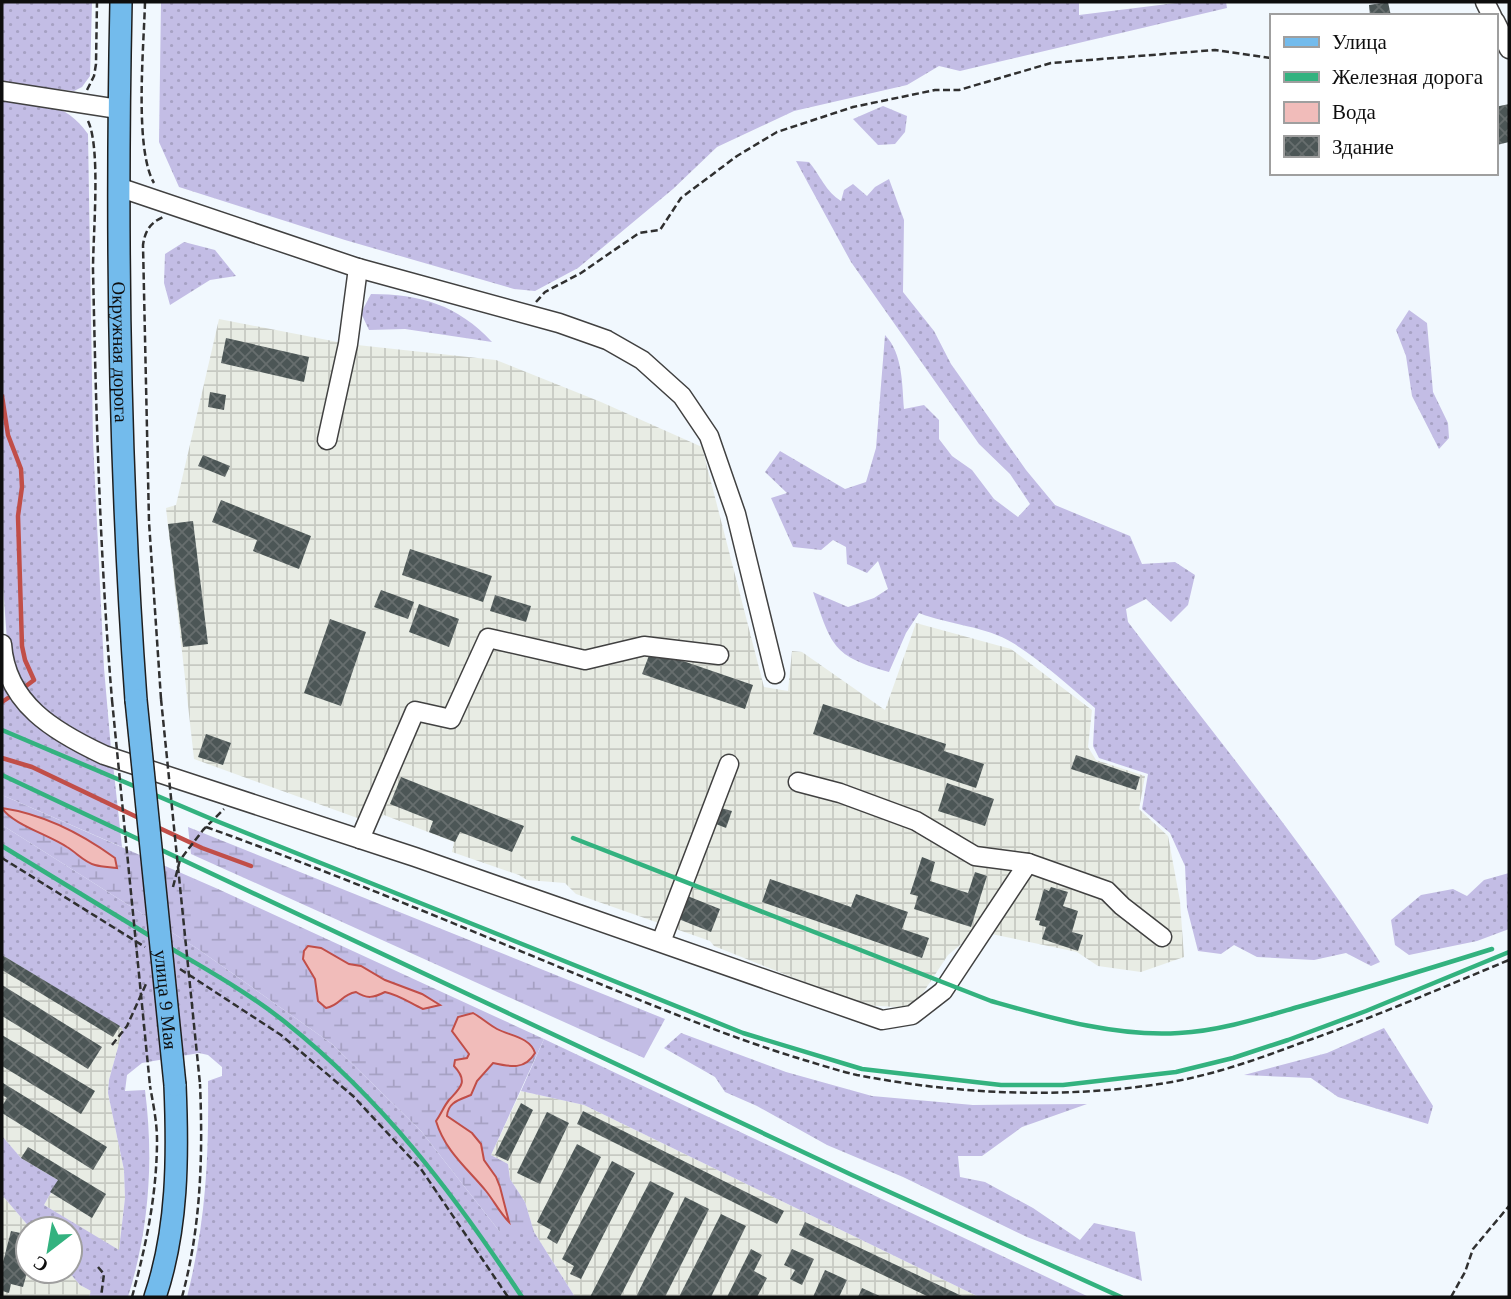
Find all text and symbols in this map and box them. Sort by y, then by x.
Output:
legend [1270,14,1497,175]
text: Улица [1332,30,1387,54]
text: Железная дорога [1332,65,1484,89]
text: Вода [1332,100,1377,124]
text: Здание [1332,135,1394,159]
street label: Окружная дорога [108,281,132,423]
street label: улица 9 Мая [150,949,181,1051]
north arrow [14,1215,84,1285]
text: С [29,1252,52,1277]

